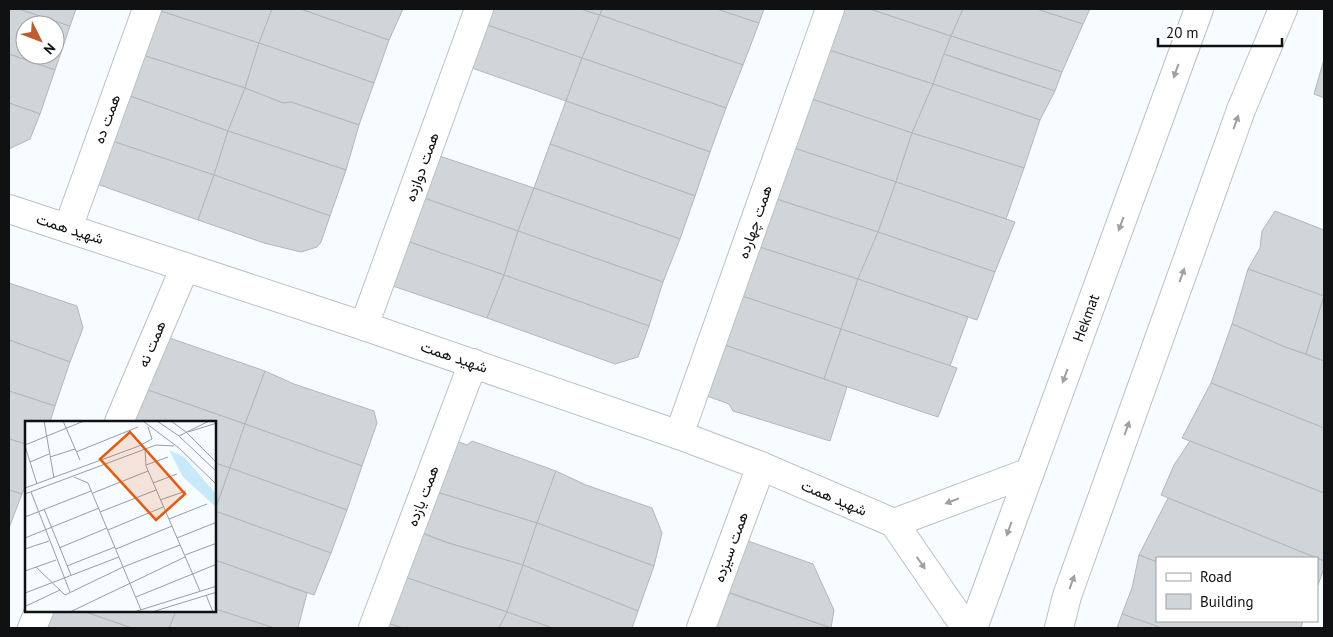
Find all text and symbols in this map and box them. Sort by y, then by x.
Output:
north arrow [15,15,65,65]
scale bar [1158,15,1282,47]
text: 20 m [1166,23,1199,42]
text: N [40,39,59,58]
one-way arrow [1172,64,1180,79]
street label: همت ده [89,92,124,146]
one-way arrow [1233,115,1240,130]
street label: همت دوازده [400,130,443,204]
street label: همت چهارده [733,183,777,261]
street label: شهید همت [34,209,106,248]
one-way arrow [1116,217,1124,232]
one-way arrow [1179,268,1186,283]
street label: Hekmat [1068,291,1103,344]
street label: همت نه [133,318,170,370]
street label: شهید همت [418,336,490,377]
one-way arrow [1061,369,1068,384]
inset map [25,421,216,612]
one-way arrow [1124,421,1131,436]
street label: همت یازده [402,463,443,529]
street label: شهید همت [798,475,870,520]
one-way arrow [944,497,959,505]
street label: همت سیزده [709,509,752,585]
one-way arrow [1005,522,1013,537]
one-way arrow [916,557,926,570]
legend [1156,557,1318,622]
text: Road [1200,567,1232,586]
one-way arrow [1069,574,1077,589]
text: Building [1200,592,1254,611]

